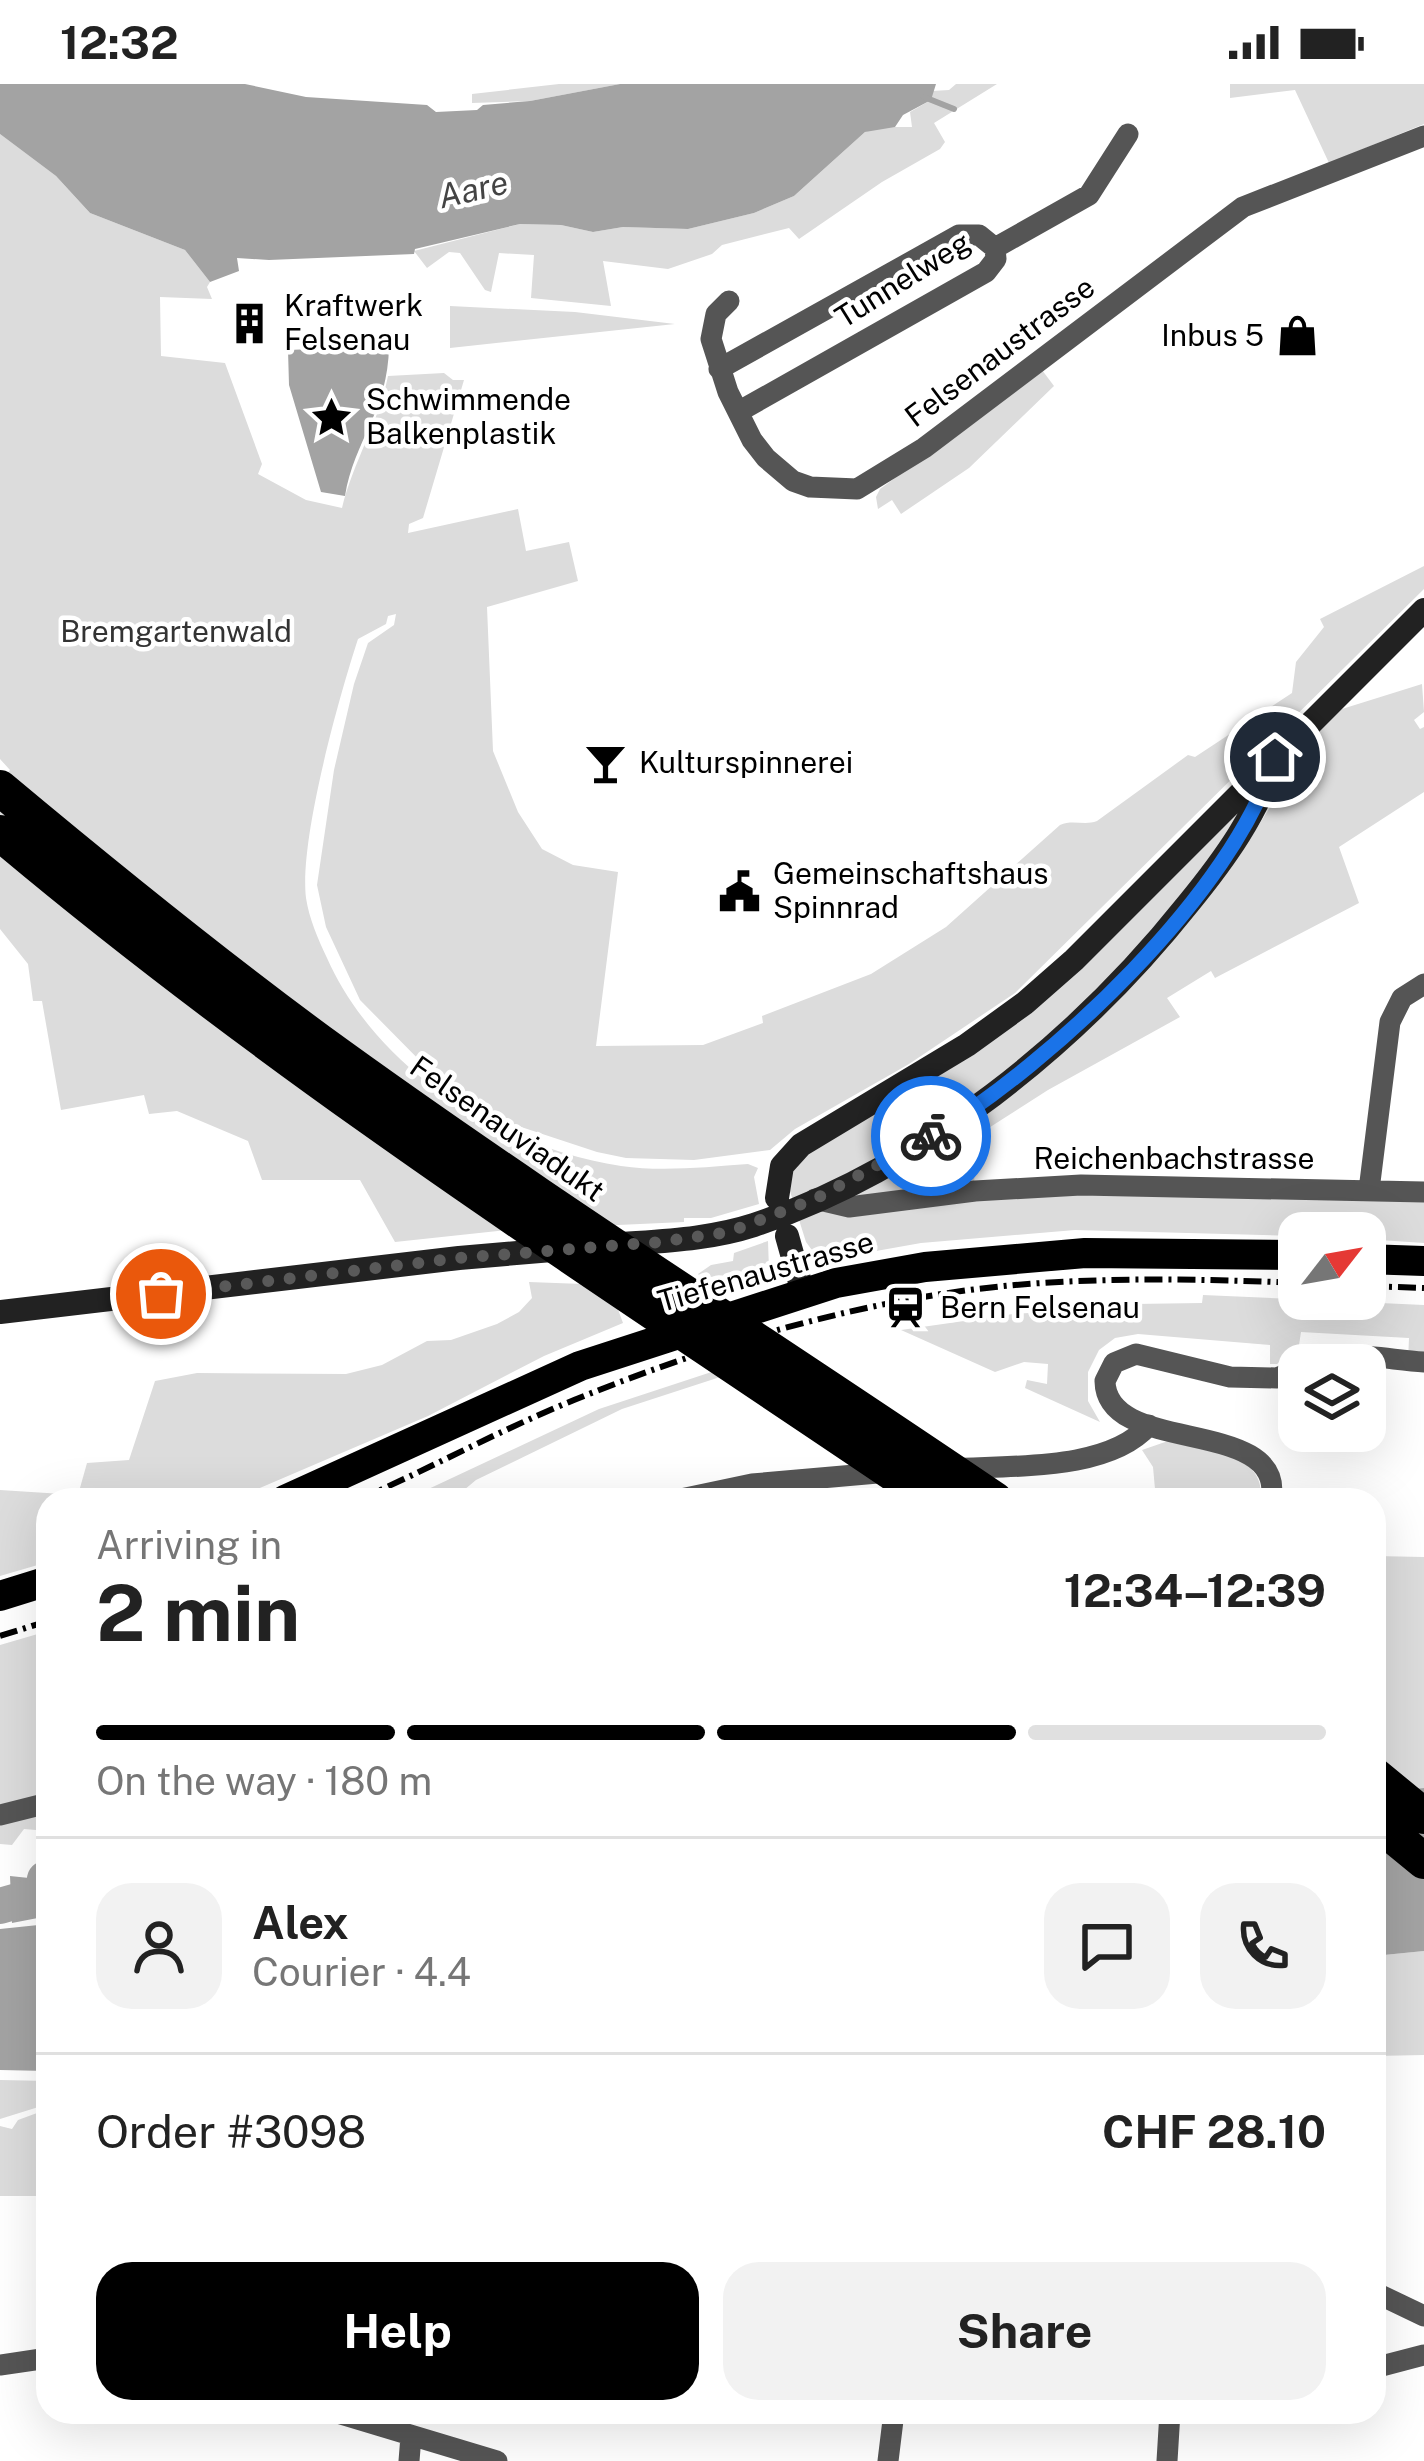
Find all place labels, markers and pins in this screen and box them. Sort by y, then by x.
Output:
place label: Kraftwerk Felsenau [284,287,423,357]
building icon: Kraftwerk Felsenau [227,300,273,346]
shop icon: Inbus 5 [1275,313,1321,359]
place label: Inbus 5 [1161,317,1264,353]
place label: Schwimmende Balkenplastik [366,381,571,451]
place icon: Schwimmende Balkenplastik [309,394,355,440]
pin [1224,706,1326,808]
bar icon: Kulturspinnerei [582,740,628,786]
place label: Kulturspinnerei [639,744,853,780]
place label: Gemeinschaftshaus Spinnrad [773,855,1049,925]
public building icon: Gemeinschaftshaus Spinnrad [716,868,762,914]
pin [110,1243,212,1345]
station icon: Bern Felsenau [883,1285,929,1331]
place label: Bern Felsenau [940,1289,1140,1325]

